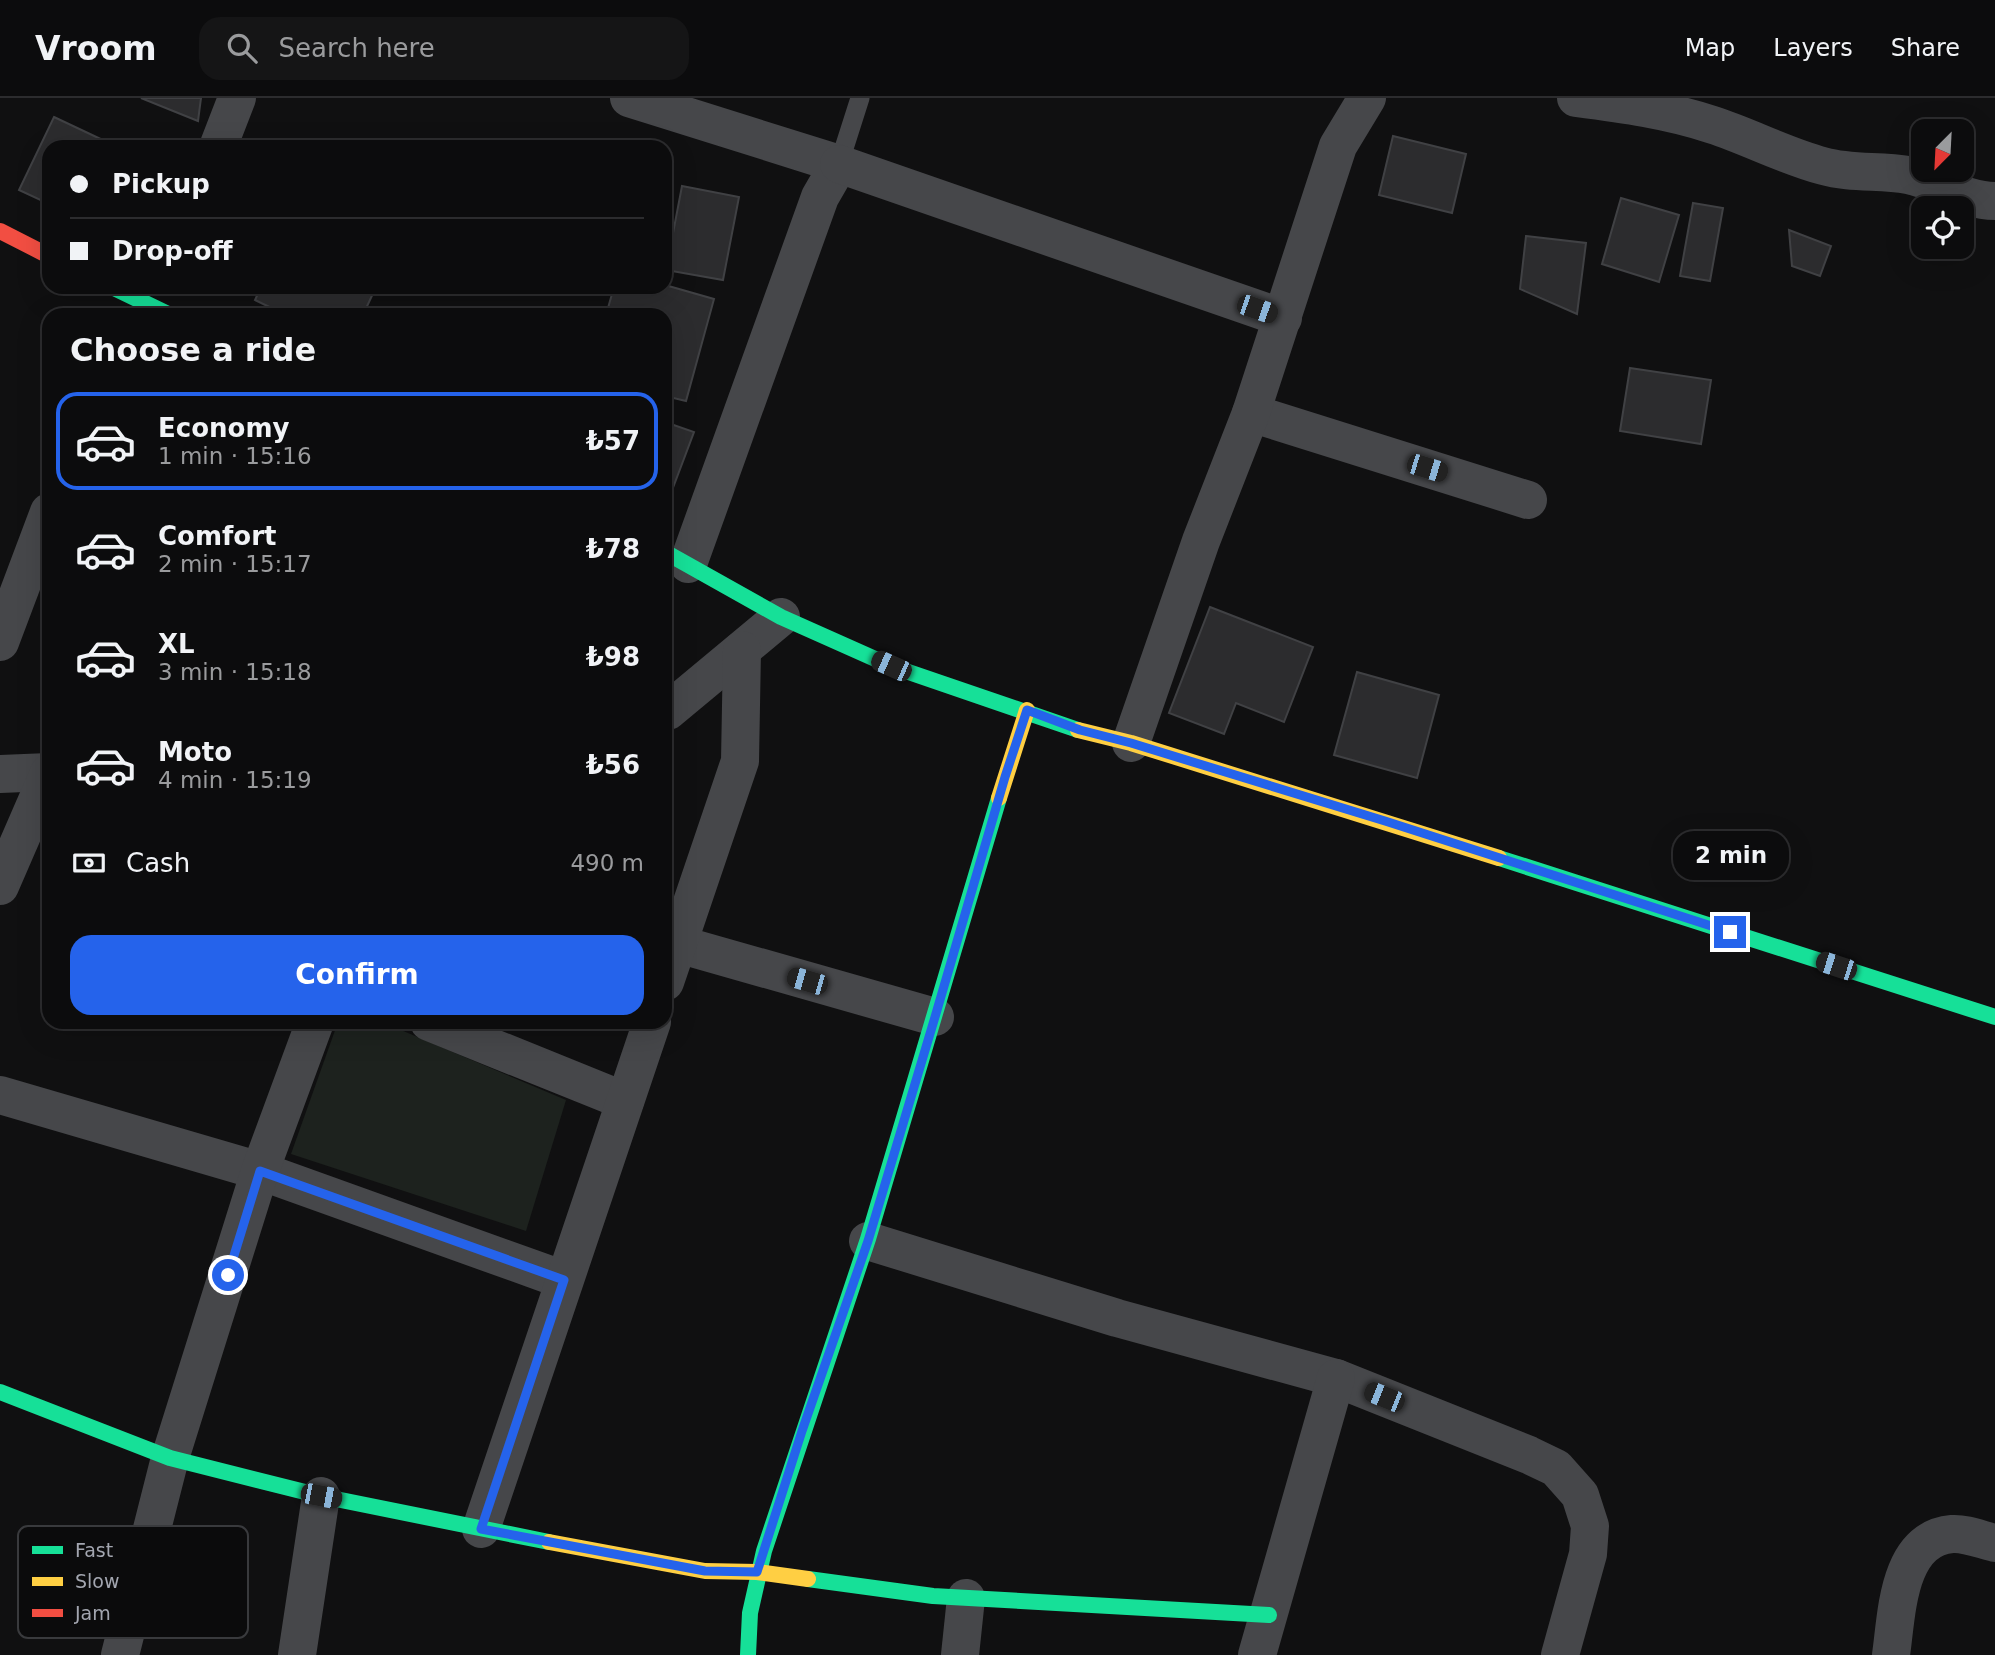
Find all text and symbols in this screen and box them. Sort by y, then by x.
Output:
search box [199,17,689,80]
text: Vroom [35,29,157,68]
icon: search [223,29,261,67]
text: Search here [279,33,435,63]
text: Map [1685,34,1735,62]
text: Layers [1773,34,1853,62]
text: Share [1891,34,1960,62]
north arrow [1911,119,1974,182]
map controls [1911,119,1974,259]
text: Pickup [112,169,210,199]
button: locate [1911,196,1974,259]
text: Drop-off [112,236,233,266]
car [1234,292,1281,326]
text: Choose a ride [70,331,316,369]
icon: car [74,410,137,473]
text: Economy [158,413,289,443]
text: ₺57 [586,426,640,456]
text: 1 min · 15:16 [158,443,312,469]
car [1404,452,1451,484]
icon: car [74,518,137,581]
text: Comfort [158,521,276,551]
text: ₺78 [586,534,640,564]
text: 2 min · 15:17 [158,551,312,577]
icon: car [74,626,137,689]
text: XL [158,629,195,659]
text: ₺98 [586,642,640,672]
car [868,648,915,684]
text: 3 min · 15:18 [158,659,312,685]
icon: car [74,734,137,797]
text: Moto [158,737,232,767]
text: ₺56 [586,750,640,780]
text: 4 min · 15:19 [158,767,312,793]
callout: 2 min [1672,830,1788,880]
text: 2 min [1695,842,1767,868]
icon: cash [70,844,108,882]
text: Cash [126,848,190,878]
text: 490 m [570,850,644,876]
route end [1714,916,1746,948]
button: Confirm [70,935,644,1015]
car [1813,950,1860,982]
car [784,965,831,997]
route start [212,1259,244,1291]
car [1361,1379,1408,1415]
car [299,1482,344,1510]
legend [18,1526,248,1638]
text: Fast [75,1539,113,1561]
text: Slow [75,1570,120,1592]
text: Jam [74,1602,111,1624]

